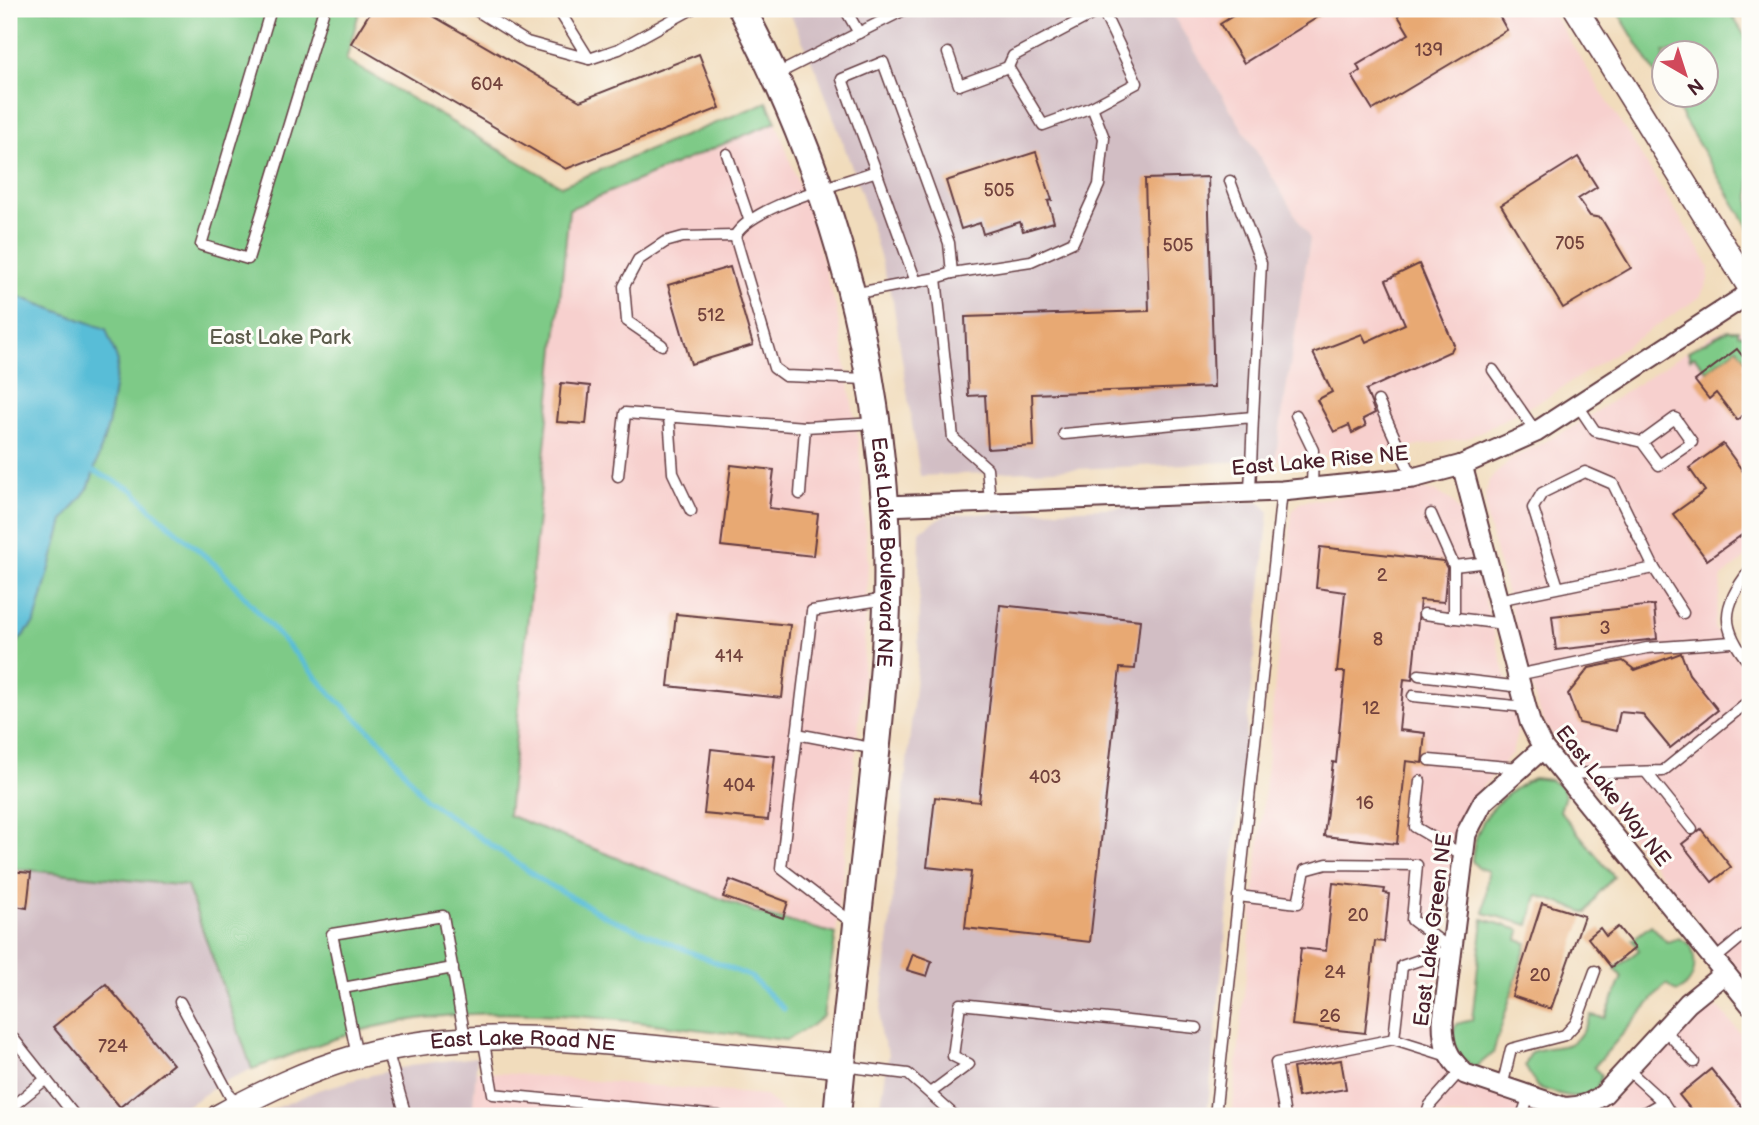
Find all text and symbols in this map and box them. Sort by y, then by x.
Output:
north arrow [1650,38,1720,108]
house number: 139 [1415,40,1443,61]
text: N [1682,73,1708,99]
house number: 604 [471,74,503,95]
house number: 505 [983,180,1015,201]
house number: 705 [1555,233,1585,254]
house number: 505 [1162,235,1194,256]
house number: 512 [697,305,725,326]
park label: East Lake Park [209,325,352,350]
street label: East Lake Boulevard NE [866,435,900,668]
street label: East Lake Rise NE [1230,441,1410,481]
house number: 2 [1377,565,1388,586]
house number: 3 [1599,618,1611,639]
house number: 8 [1373,629,1383,650]
house number: 414 [715,646,743,667]
house number: 12 [1362,698,1380,719]
street label: East Lake Way NE [1550,721,1676,871]
house number: 403 [1029,767,1061,788]
house number: 404 [723,775,755,796]
house number: 16 [1356,793,1374,814]
street label: East Lake Green NE [1409,832,1457,1028]
house number: 20 [1347,905,1369,926]
house number: 24 [1324,962,1346,983]
house number: 20 [1529,965,1551,986]
house number: 26 [1319,1006,1341,1027]
street label: East Lake Road NE [429,1025,616,1056]
house number: 724 [98,1036,128,1057]

